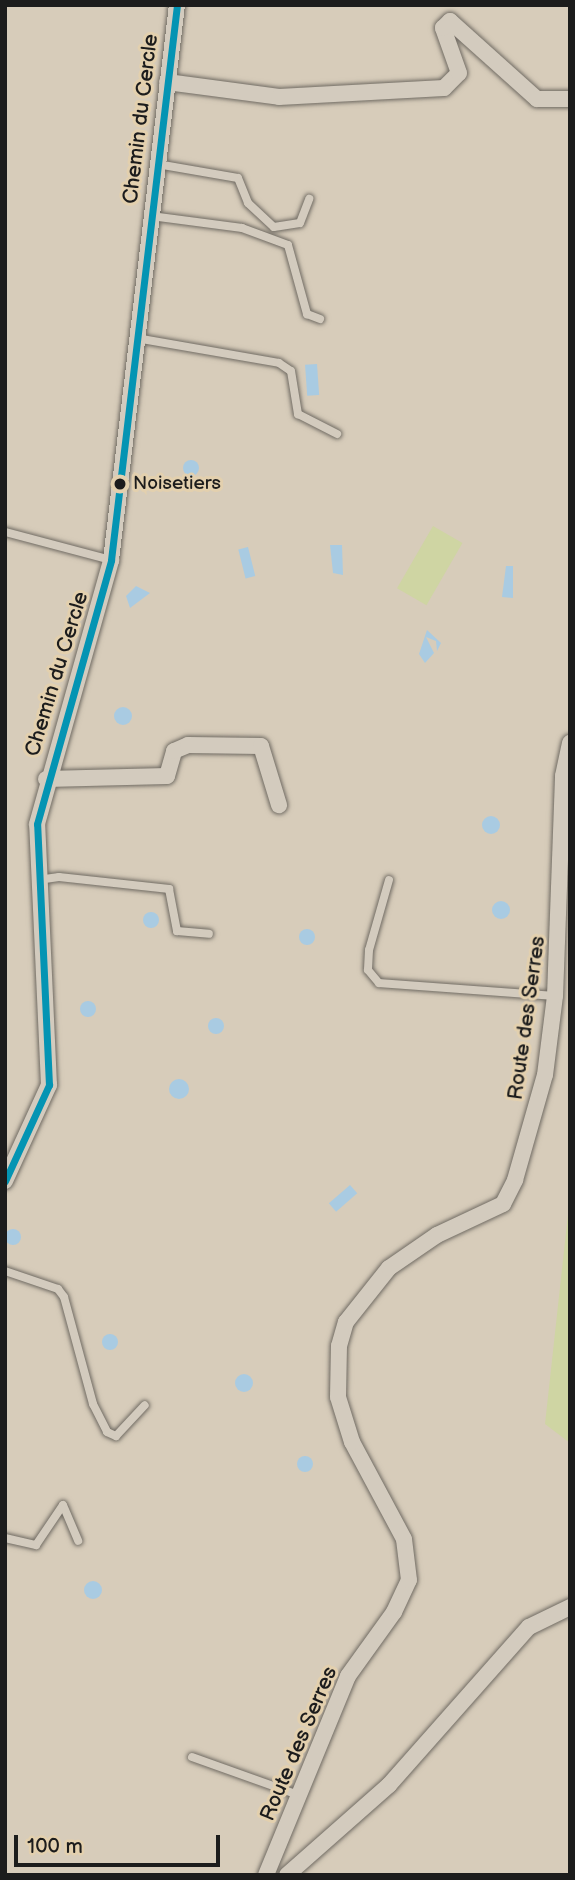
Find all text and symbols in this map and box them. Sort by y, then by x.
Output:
street label: Chemin du Cercle [118,33,164,205]
place label: Noisetiers [133,473,221,495]
marker: Noisetiers [113,477,127,491]
street label: Chemin du Cercle [20,589,94,759]
street label: Route des Serres [503,934,551,1102]
street label: Route des Serres [255,1663,343,1825]
scale bar [18,1820,224,1864]
text: 100 m [27,1834,83,1859]

